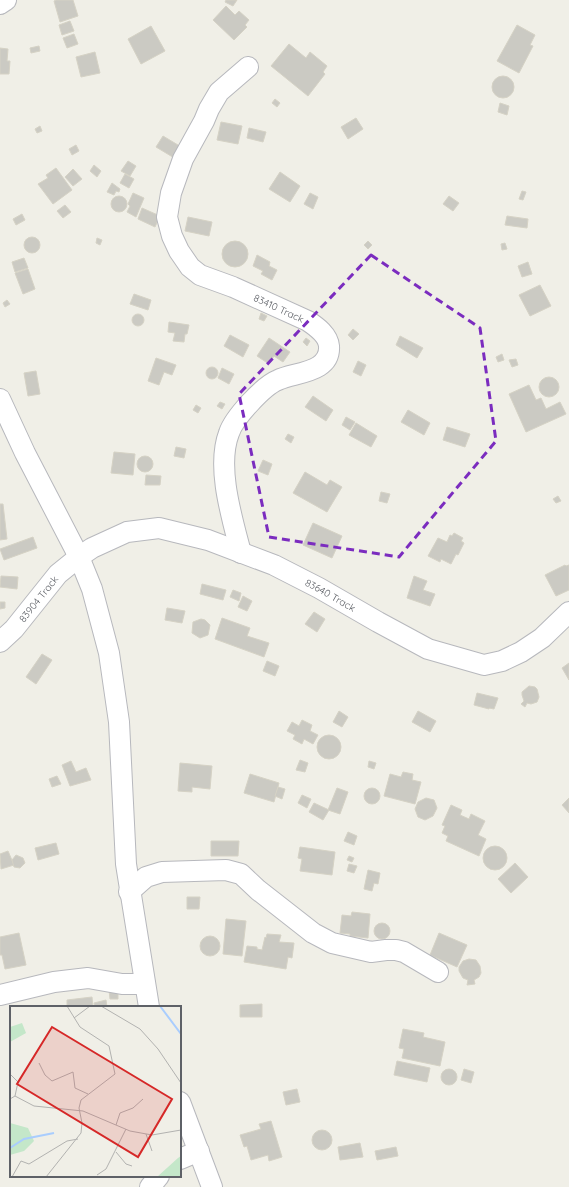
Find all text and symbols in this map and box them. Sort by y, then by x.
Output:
street label: 83410 Track [252,291,306,326]
street label: 83904 Track [16,573,61,625]
street label: 83640 Track [303,576,358,615]
inset map [10,1006,181,1177]

